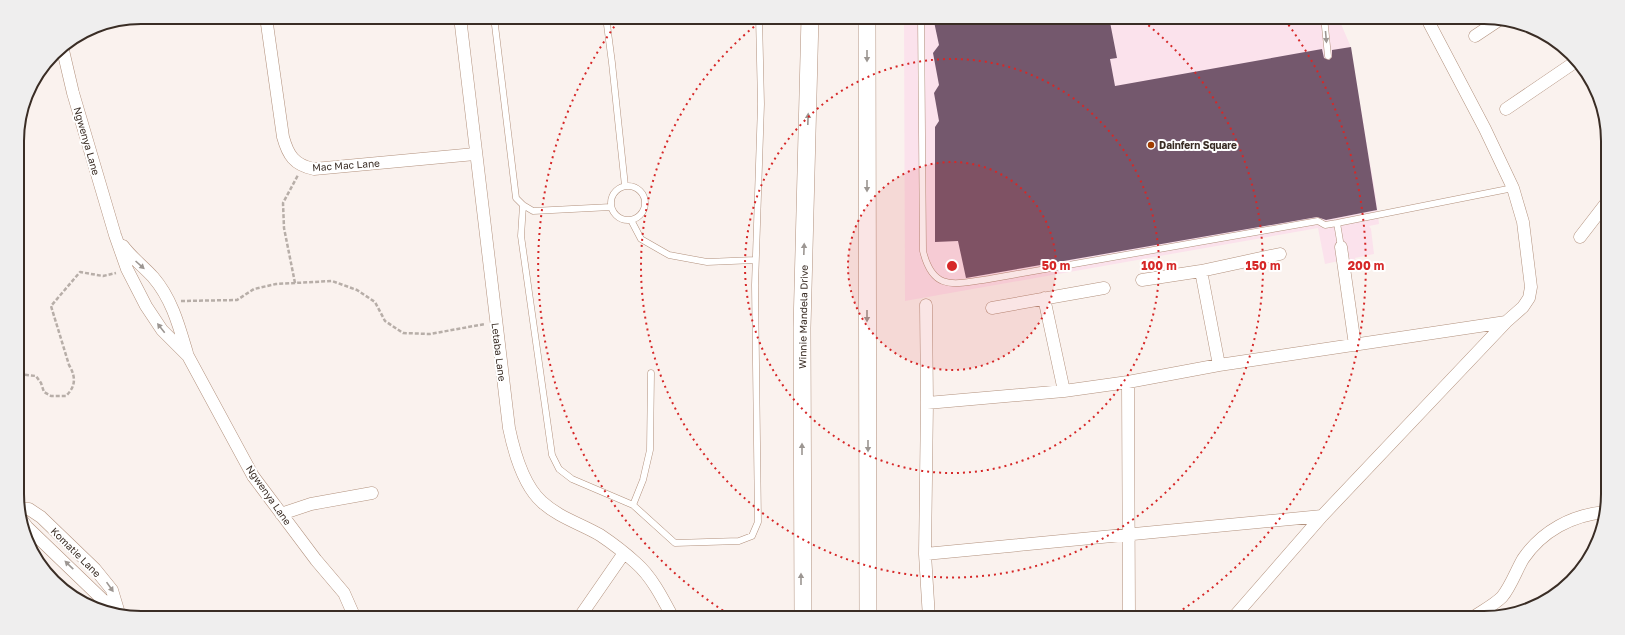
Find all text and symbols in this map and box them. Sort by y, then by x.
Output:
one-way arrow [1322,31,1329,43]
one-way arrow [864,50,870,63]
street label: Ngwenya Lane [72,106,103,177]
one-way arrow [805,112,811,125]
place label: Dainfern Square [1159,139,1237,151]
marker: Dainfern Square [1146,140,1156,150]
street label: Mac Mac Lane [312,157,380,173]
one-way arrow [864,180,870,193]
one-way arrow [801,242,807,255]
text: 50 m [1042,258,1070,273]
text: 100 m [1141,258,1177,273]
text: 150 m [1246,258,1280,273]
text: 200 m [1348,258,1384,273]
centre of rings [945,259,959,273]
one-way arrow [135,260,144,269]
street label: Winnie Mandela Drive [796,265,810,369]
one-way arrow [864,310,870,323]
one-way arrow [157,322,165,333]
street label: Letaba Lane [489,322,509,382]
one-way arrow [865,440,871,453]
one-way arrow [799,442,805,455]
street label: Ngwenya Lane [244,463,294,527]
street label: Komatie Lane [49,525,104,580]
one-way arrow [64,560,74,570]
one-way arrow [798,572,804,585]
one-way arrow [106,582,114,593]

